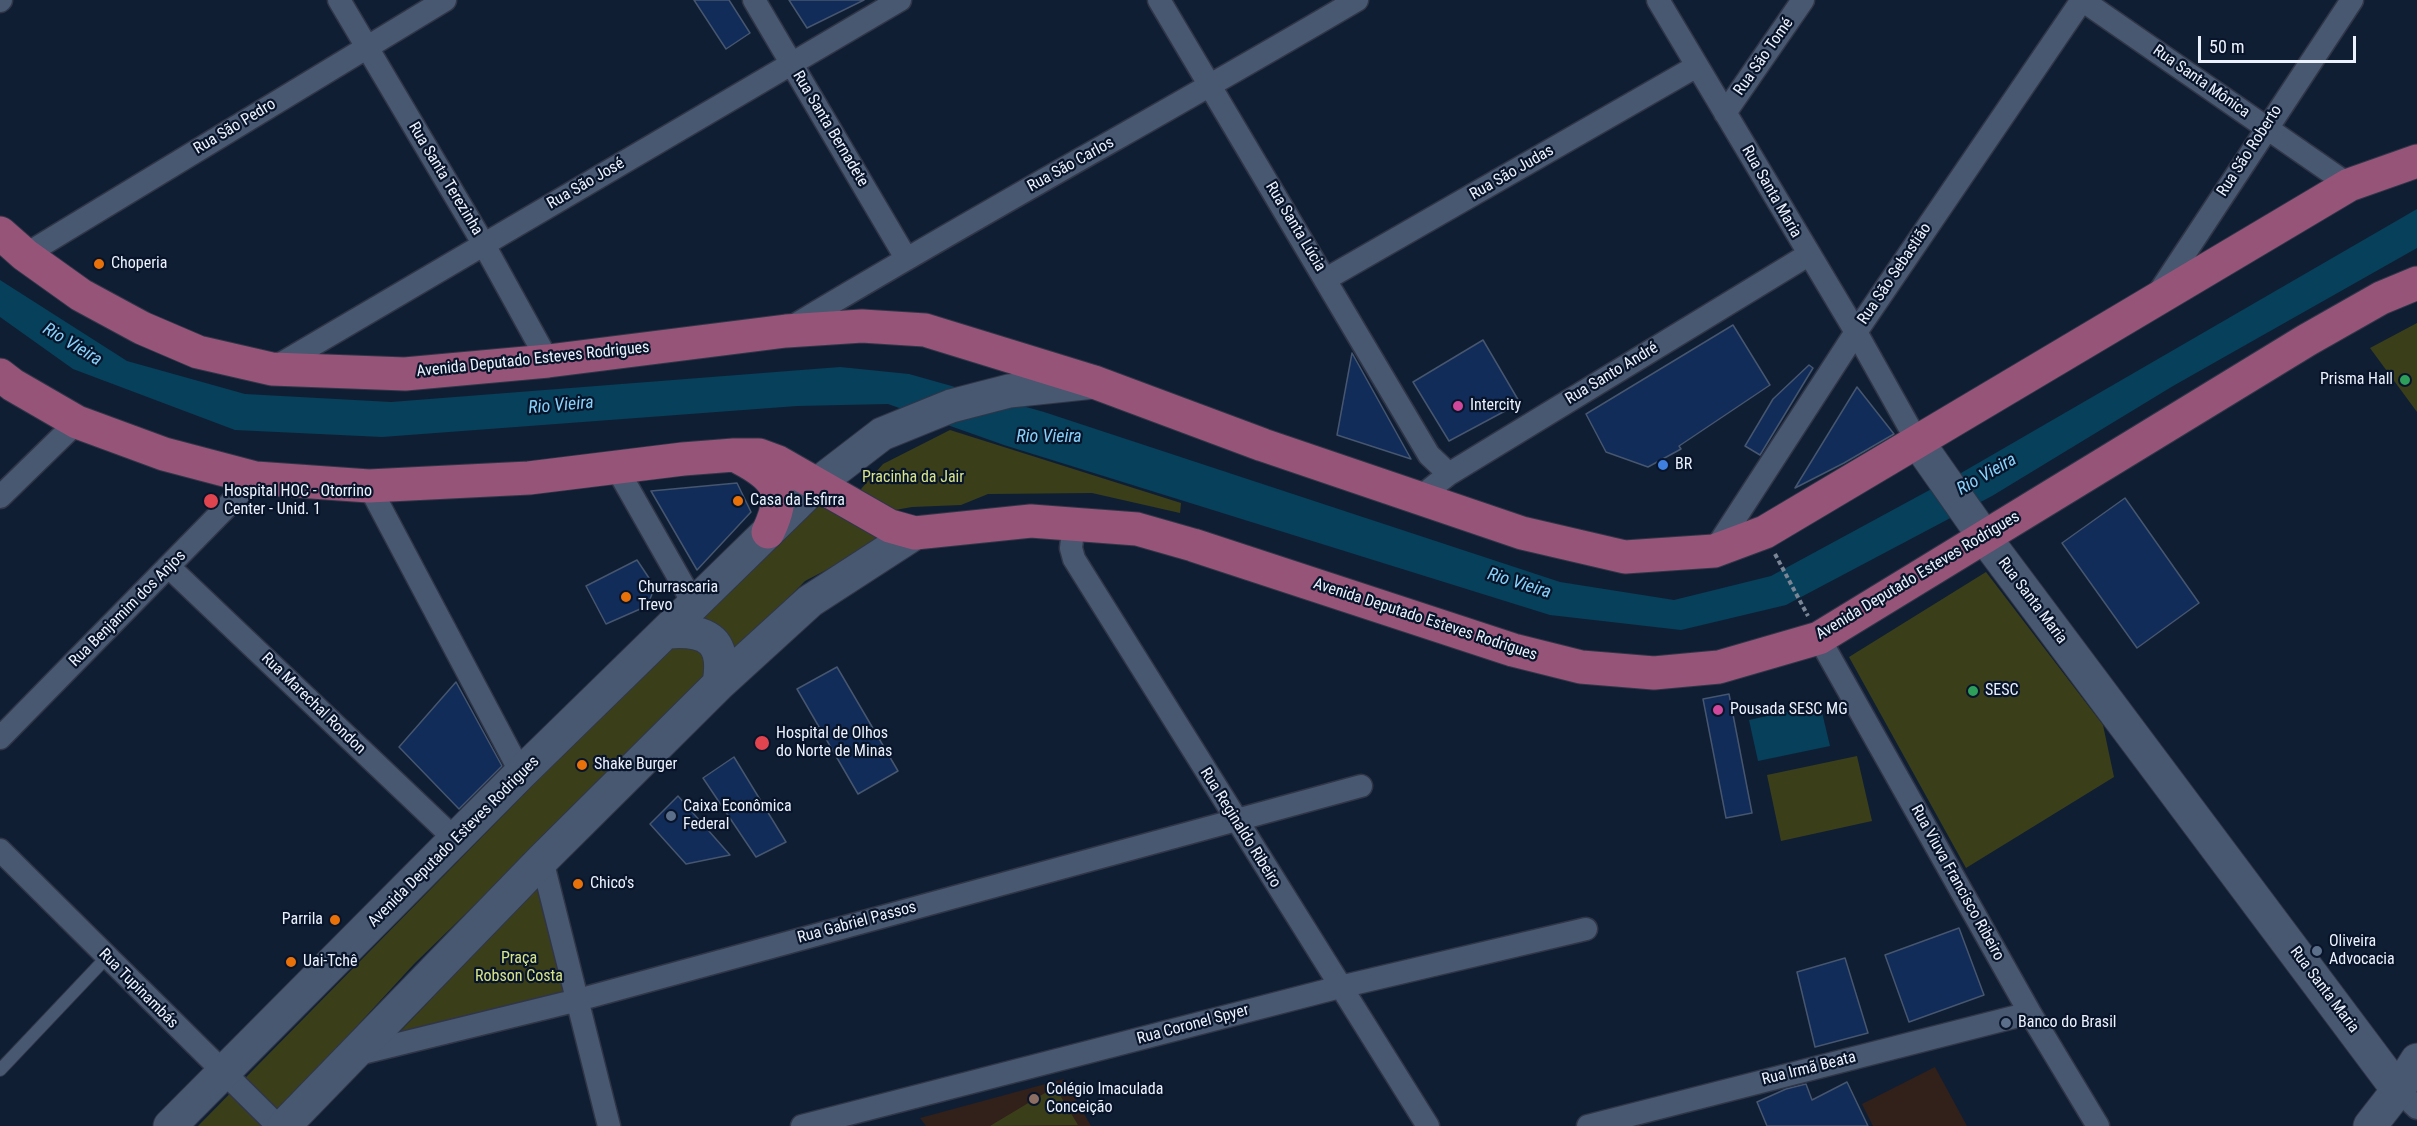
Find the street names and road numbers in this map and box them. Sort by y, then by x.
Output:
street label: Rua São Tomé [1730,14,1798,100]
street label: Rua Santa Mônica [2149,41,2253,123]
street label: Rua Santa Bernadete [788,68,872,190]
street label: Rua São Pedro [191,95,279,159]
street label: Rua São Roberto [2213,102,2287,200]
street label: Rua Santa Terezinha [404,119,486,239]
street label: Rua São Carlos [1024,133,1118,197]
street label: Rua São Judas [1467,141,1557,205]
street label: Rua Santa Maria [1737,142,1805,242]
street label: Rua São José [544,154,628,214]
street label: Rua Santa Lúcia [1261,179,1329,275]
street label: Rua São Sebastião [1854,220,1936,328]
street label: Avenida Deputado Esteves Rodrigues [416,338,650,382]
street label: Rua Santo André [1562,339,1662,409]
street label: Avenida Deputado Esteves Rodrigues [1813,507,2023,645]
street label: Rua Benjamim dos Anjos [66,547,190,671]
street label: Rua Santa Maria [1993,554,2071,648]
street label: Avenida Deputado Esteves Rodrigues [1311,575,1539,665]
street label: Rua Marechal Rondon [257,649,369,759]
street label: Avenida Deputado Esteves Rodrigues [364,752,544,932]
street label: Rua Reginaldo Ribeiro [1195,764,1285,892]
street label: Rua Viuva Francisco Ribeiro [1906,802,2008,964]
street label: Rua Gabriel Passos [795,898,919,948]
street label: Rua Santa Maria [2285,943,2363,1037]
street label: Rua Tupinambás [94,945,182,1033]
street label: Rua Coronel Spyer [1135,1001,1251,1049]
street label: Rua Irmã Beata [1760,1048,1858,1090]

